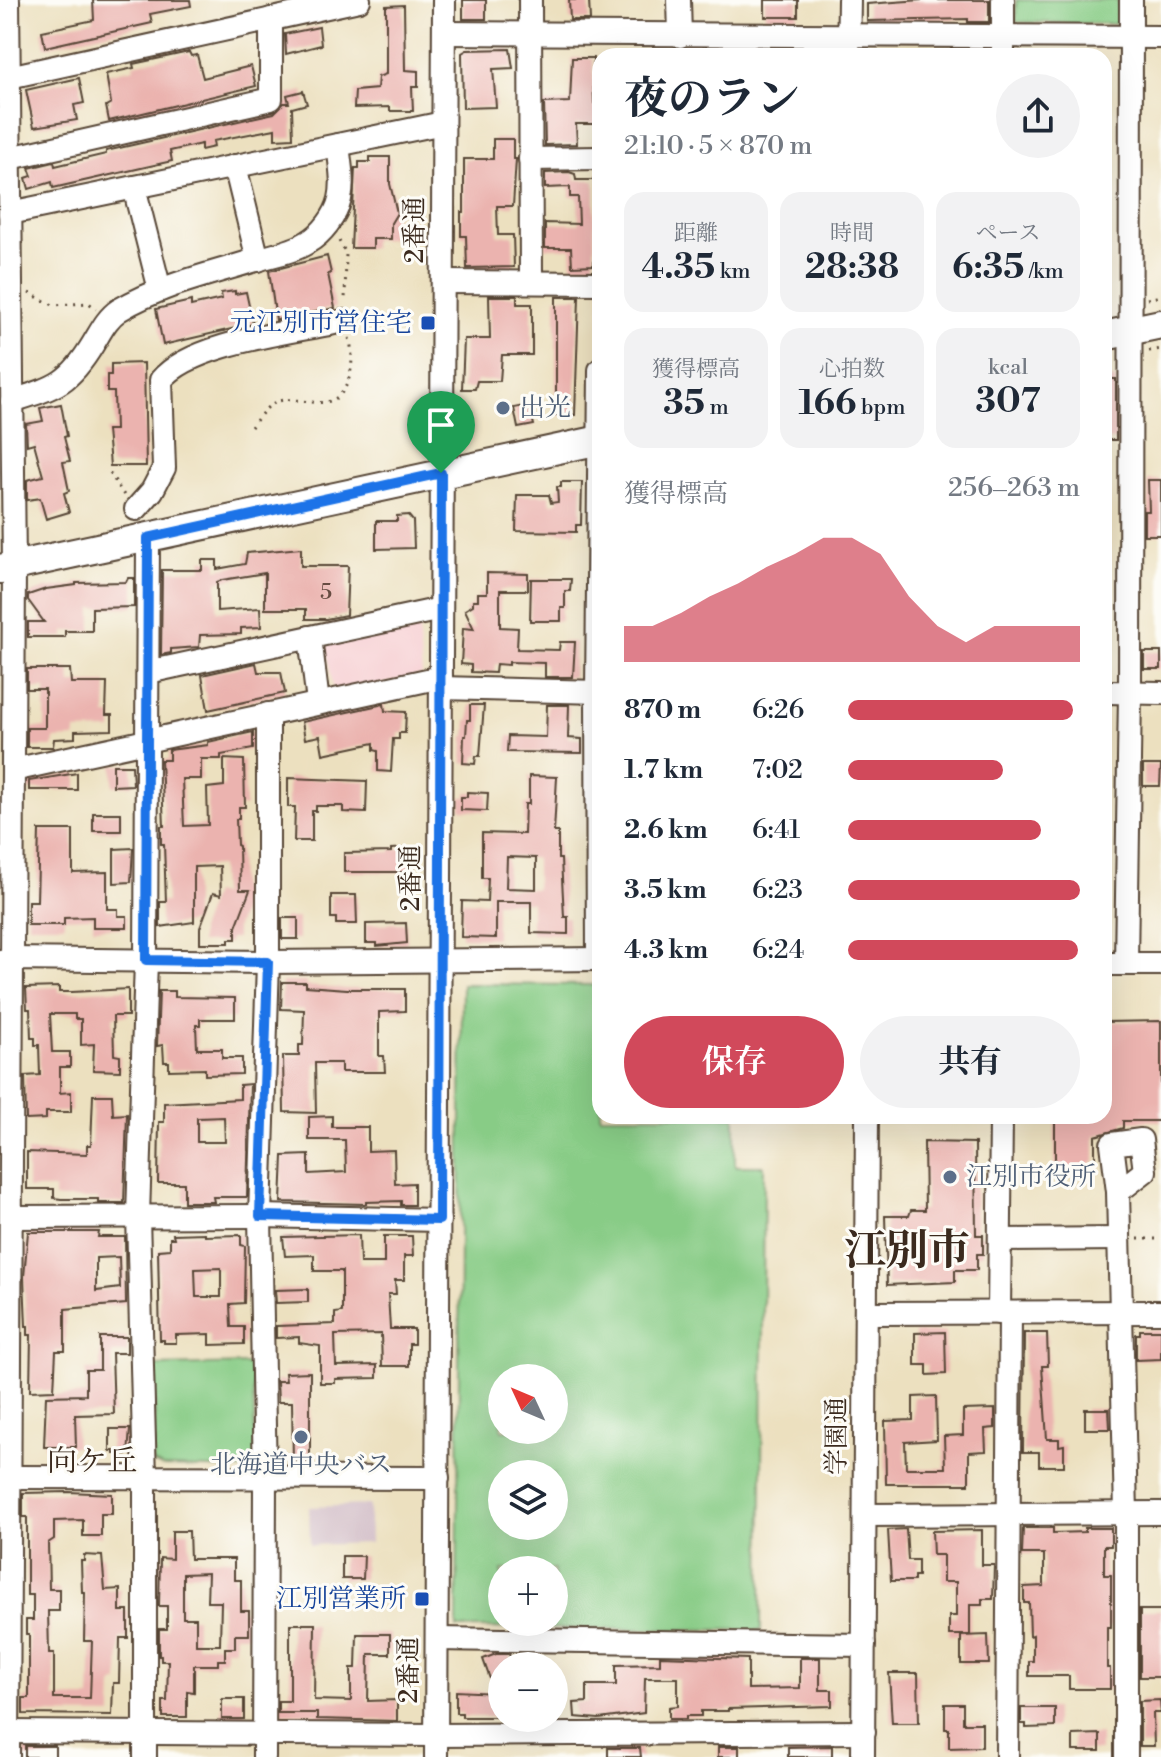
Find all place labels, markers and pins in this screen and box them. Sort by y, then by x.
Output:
place label: 元江別市営住宅 [230,307,412,339]
marker: 元江別市営住宅 [419,314,437,332]
pin [407,391,475,473]
place label: 出光 [519,392,571,424]
marker: 出光 [494,399,512,417]
place label: 江別市役所 [966,1161,1096,1193]
marker: 江別市役所 [941,1168,959,1186]
marker: 北海道中央バス [292,1428,310,1446]
place label: 北海道中央バス [210,1449,392,1481]
place label: 江別営業所 [276,1583,406,1615]
marker: 江別営業所 [413,1590,431,1608]

